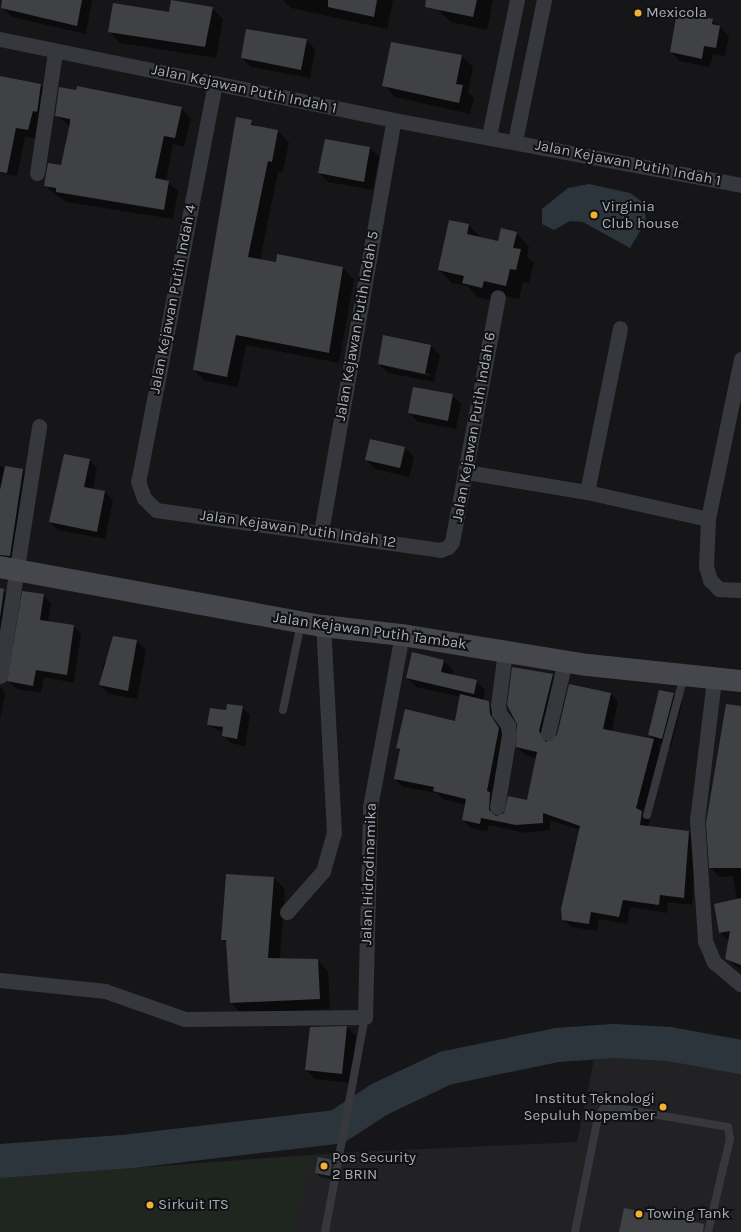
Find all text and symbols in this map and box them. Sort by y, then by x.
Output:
place label: Mexicola [646,4,707,22]
marker: Mexicola [633,8,643,18]
street label: Jalan Kejawan Putih Indah 1 [150,61,338,117]
street label: Jalan Kejawan Putih Indah 1 [534,136,722,190]
place label: Virginia Club house [602,197,679,232]
street label: Jalan Kejawan Putih Indah 4 [146,203,200,395]
marker: Virginia Club house [589,210,599,220]
street label: Jalan Kejawan Putih Indah 5 [331,230,383,422]
street label: Jalan Kejawan Putih Indah 6 [448,331,500,523]
street label: Jalan Kejawan Putih Indah 12 [199,506,397,552]
street label: Jalan Kejawan Putih Tambak [272,609,468,653]
street label: Jalan Hidrodinamika [358,803,380,945]
place label: Institut Teknologi Sepuluh Nopember [524,1089,655,1124]
marker: Institut Teknologi Sepuluh Nopember [658,1102,668,1112]
place label: Pos Security 2 BRIN [332,1148,416,1183]
marker: Pos Security 2 BRIN [319,1161,329,1171]
place label: Sirkuit ITS [158,1196,229,1214]
marker: Sirkuit ITS [145,1200,155,1210]
place label: Towing Tank [647,1205,730,1223]
marker: Towing Tank [634,1209,644,1219]

